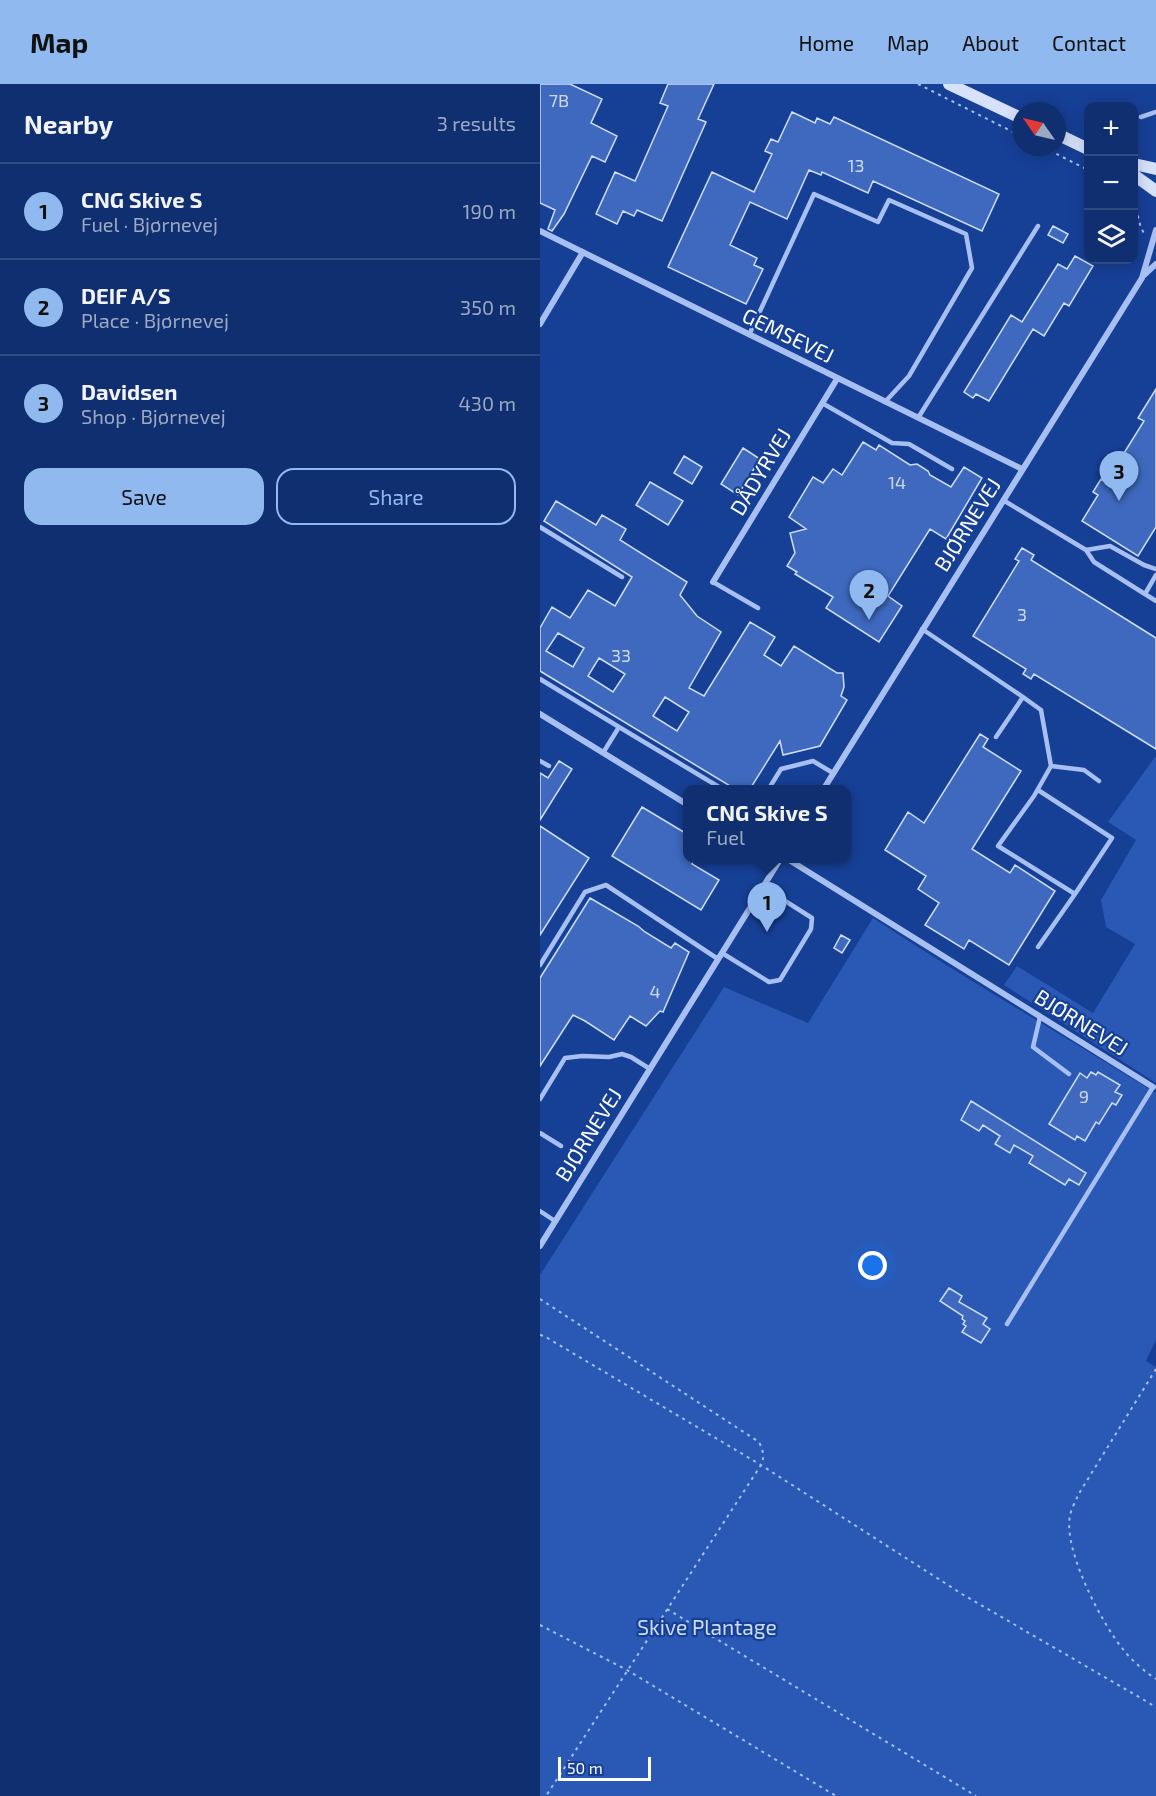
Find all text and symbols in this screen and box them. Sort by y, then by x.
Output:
text: Map [30,25,88,59]
text: Home [798,30,854,55]
text: Map [887,30,929,55]
text: About [962,30,1019,55]
text: Contact [1052,30,1126,55]
house number: 7B [549,89,569,111]
north arrow [1012,102,1066,156]
map controls [1084,102,1138,264]
button: + [1084,102,1138,156]
text: Nearby [24,108,113,139]
text: 3 results [437,111,516,135]
house number: 13 [847,154,865,176]
button: − [1084,156,1138,210]
text: CNG Skive S [81,186,202,212]
text: 1 [39,199,48,223]
text: 190 m [463,199,516,223]
button: layers [1084,210,1138,264]
text: Fuel · Bjørnevej [81,212,218,236]
text: DEIF A/S [81,282,171,308]
text: 2 [38,295,49,319]
text: 350 m [460,295,516,319]
street label: GEMSEVEJ [739,302,838,368]
text: Place · Bjørnevej [81,308,229,332]
text: Davidsen [81,378,177,404]
text: 3 [38,391,49,415]
text: 430 m [459,391,516,415]
text: Shop · Bjørnevej [81,404,226,428]
street label: DÅDYRVEJ [724,423,795,519]
pin: 3 [1100,452,1138,501]
button: Save [24,468,264,525]
button: Share [276,468,516,525]
house number: 14 [888,471,906,493]
street label: BJØRNEVEJ [928,473,1005,575]
pin: 2 [850,570,888,620]
house number: 3 [1017,603,1027,625]
house number: 33 [611,644,631,666]
popup [683,785,851,863]
text: CNG Skive S [706,799,828,825]
text: Fuel [706,825,745,849]
pin: 1 [748,882,786,932]
house number: 4 [649,980,661,1002]
street label: BJØRNEVEJ [1031,983,1133,1060]
street label: BJØRNEVEJ [549,1083,626,1185]
house number: 9 [1079,1085,1089,1107]
your location [858,1251,887,1280]
park label: Skive Plantage [637,1614,777,1639]
scale bar [558,1754,651,1782]
text: 50 m [567,1758,603,1777]

